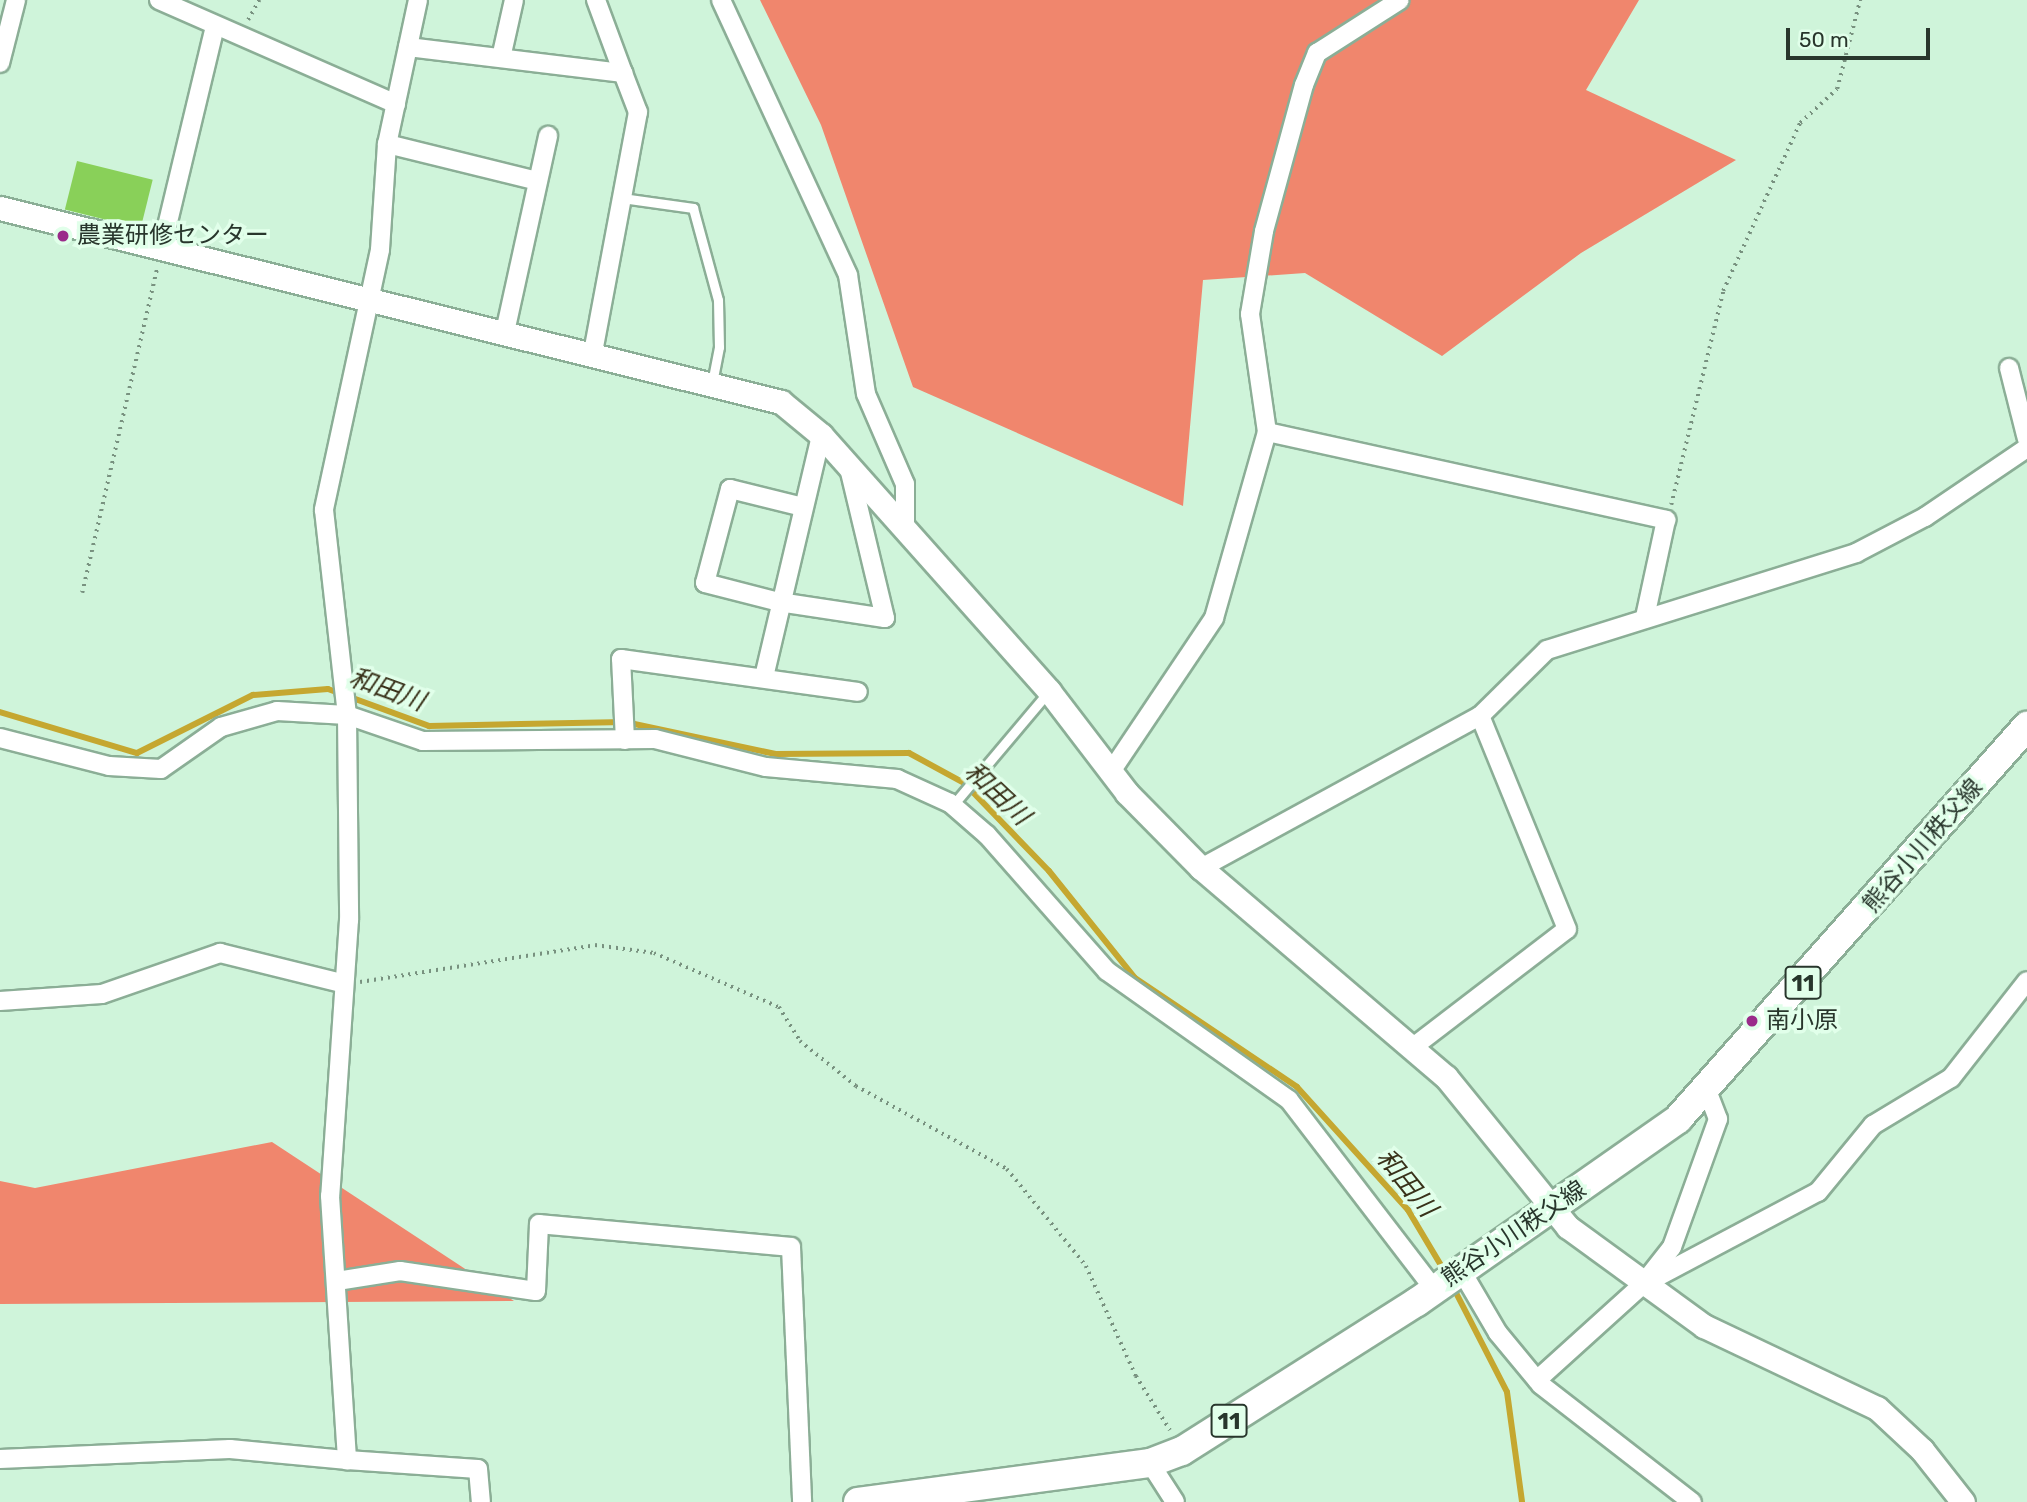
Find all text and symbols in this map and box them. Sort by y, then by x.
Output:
scale bar [1789,14,1932,58]
text: 50 m [1799,27,1849,52]
place label: 農業研修センター [77,222,269,250]
marker: 農業研修センター [55,228,71,244]
water label: 和田川 [345,662,429,718]
water label: 和田川 [958,756,1036,832]
street label: 熊谷小川秩父線 [1857,773,1989,919]
road number: 11 [1784,964,1822,1002]
place label: 南小原 [1766,1007,1838,1035]
marker: 南小原 [1744,1013,1760,1029]
water label: 和田川 [1369,1143,1443,1223]
street label: 熊谷小川秩父線 [1436,1175,1592,1293]
road number: 11 [1210,1402,1248,1440]

